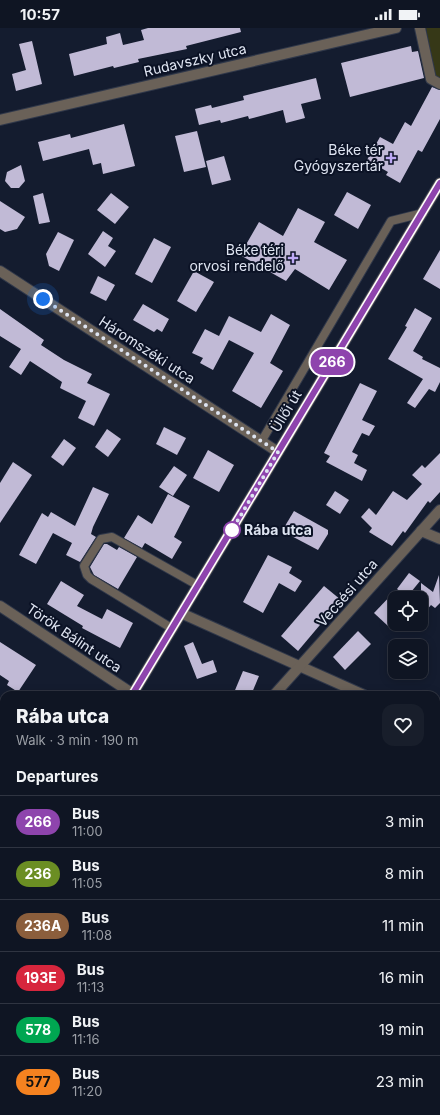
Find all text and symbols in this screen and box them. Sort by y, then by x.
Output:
text: 10:57 [20,5,60,24]
street label: Rudavszky utca [142,39,248,80]
place label: Béke tér Gyógyszertár [294,141,383,174]
marker: Béke tér Gyógyszertár [386,153,396,163]
place label: Béke téri orvosi rendelő [189,241,284,274]
marker: Béke téri orvosi rendelő [287,252,299,264]
your location [33,289,53,309]
street label: Háromszéki utca [96,312,198,387]
line badge: 266 [309,349,355,375]
text: 266 [318,353,346,370]
street label: Üllői út [266,386,305,435]
marker: Rába utca [223,521,241,539]
place label: Rába utca [244,521,312,538]
street label: Vecsési utca [313,555,381,630]
map controls [388,591,428,679]
button: locate [388,591,428,631]
street label: Török Bálint utca [23,599,125,676]
button: layers [388,639,428,679]
button: heart [382,704,424,746]
text: Rába utca [16,705,109,728]
text: Walk · 3 min · 190 m [16,732,138,748]
text: Departures [16,767,98,786]
text: Bus [72,804,100,823]
text: 3 min [385,812,424,831]
text: 266 [24,813,52,830]
text: 11:00 [72,823,103,839]
text: Bus [72,856,100,875]
text: 8 min [385,864,424,883]
text: 236 [25,865,51,882]
text: 11:05 [72,875,102,891]
text: Bus [81,908,109,927]
text: 11 min [382,916,424,935]
text: 236A [24,917,61,934]
text: 11:08 [81,927,112,943]
text: Bus [77,960,104,979]
text: 16 min [379,968,424,987]
text: 193E [24,969,57,986]
text: 11:13 [77,979,104,995]
text: Bus [72,1012,100,1031]
text: 19 min [379,1020,424,1039]
text: 578 [25,1021,51,1038]
text: 11:16 [72,1031,100,1047]
text: Bus [72,1064,100,1083]
text: 23 min [376,1072,424,1091]
text: 577 [25,1073,51,1090]
text: 11:20 [72,1083,102,1099]

